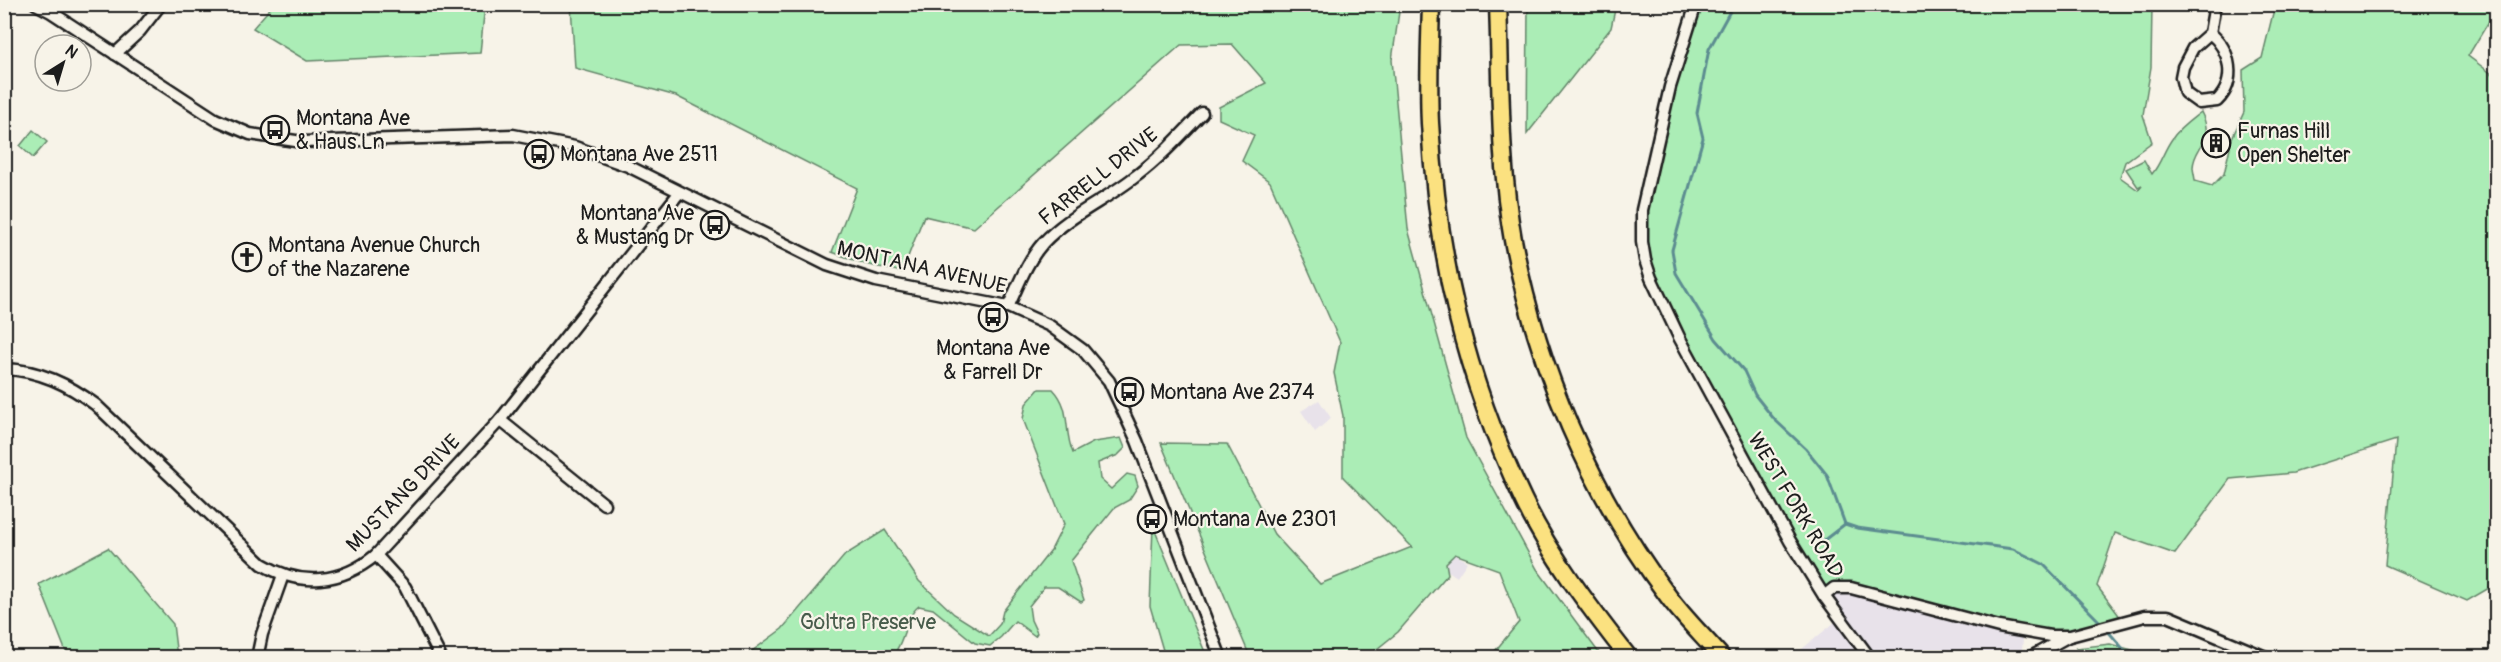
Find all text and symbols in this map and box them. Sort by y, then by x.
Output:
north arrow [33,33,93,93]
text: N [61,41,82,63]
place label: Montana Ave & Haus Ln [296,105,410,156]
bus stop icon: Montana Ave & Haus Ln [259,114,291,146]
place label: Furnas Hill Open Shelter [2237,118,2351,169]
street label: FARRELL DRIVE [1033,121,1164,232]
building icon: Furnas Hill Open Shelter [2200,127,2232,159]
bus stop icon: Montana Ave 2511 [523,138,555,170]
place label: Montana Ave 2511 [560,141,718,168]
place label: Montana Ave & Mustang Dr [576,200,695,251]
bus stop icon: Montana Ave & Mustang Dr [699,209,731,241]
place label: Montana Avenue Church of the Nazarene [268,232,480,283]
street label: MONTANA AVENUE [834,235,1010,300]
church icon: Montana Avenue Church of the Nazarene [231,241,263,273]
bus stop icon: Montana Ave & Farrell Dr [977,301,1009,333]
place label: Montana Ave & Farrell Dr [936,335,1051,386]
bus stop icon: Montana Ave 2374 [1113,376,1145,408]
place label: Montana Ave 2374 [1150,379,1315,406]
street label: WEST FORK ROAD [1742,428,1850,583]
street label: MUSTANG DRIVE [340,429,466,558]
bus stop icon: Montana Ave 2301 [1136,503,1168,535]
place label: Montana Ave 2301 [1173,506,1337,533]
park label: Goltra Preserve [800,609,937,636]

